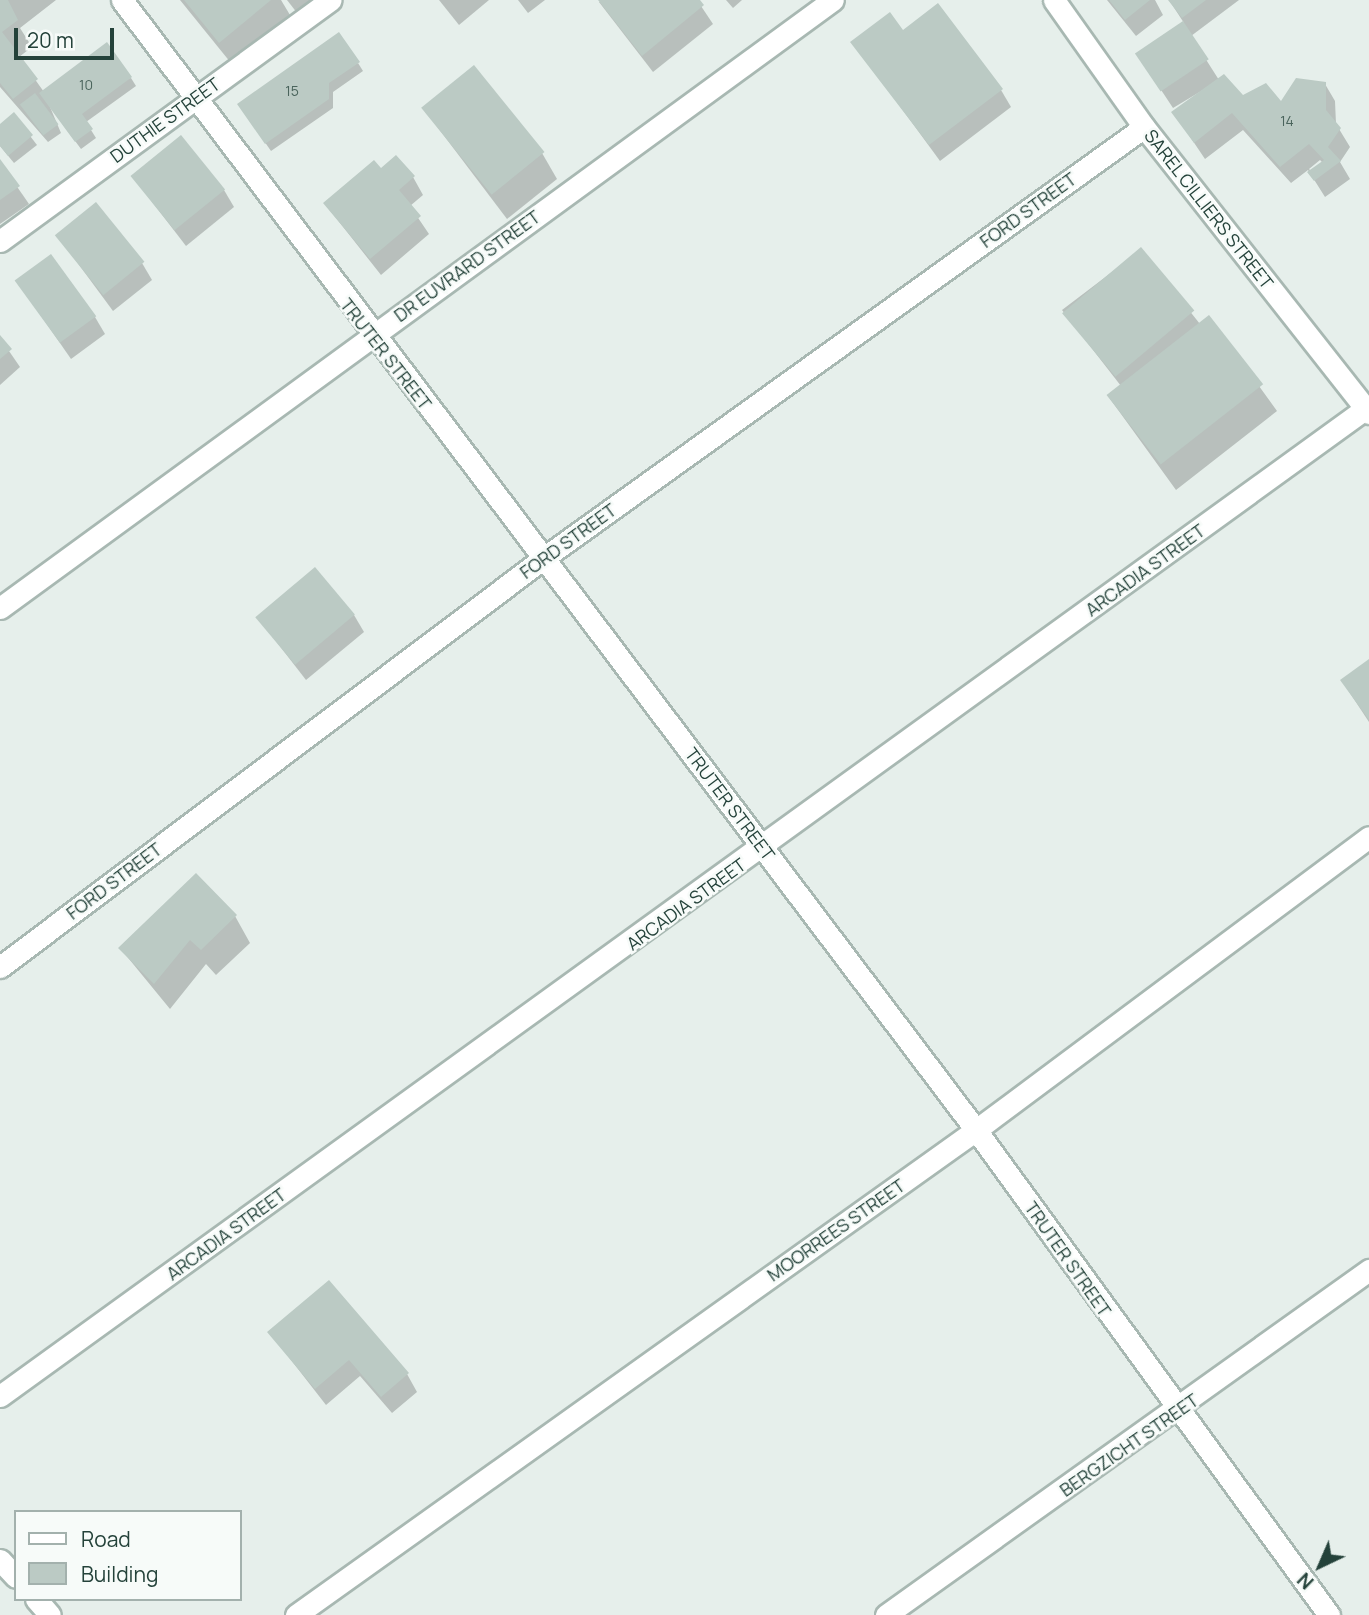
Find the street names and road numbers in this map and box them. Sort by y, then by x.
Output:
street label: DUTHIE STREET [106,73,224,167]
street label: SAREL CILLIERS STREET [1140,125,1278,293]
street label: FORD STREET [976,168,1080,252]
street label: DR EUVRARD STREET [390,206,544,326]
street label: TRUTER STREET [336,294,436,414]
street label: FORD STREET [516,499,620,583]
street label: ARCADIA STREET [1081,519,1209,621]
street label: TRUTER STREET [681,744,779,864]
street label: FORD STREET [62,838,166,924]
street label: ARCADIA STREET [622,853,750,955]
street label: MOORREES STREET [763,1174,909,1286]
street label: ARCADIA STREET [162,1183,290,1285]
street label: TRUTER STREET [1020,1197,1116,1321]
street label: BERGZICHT STREET [1055,1389,1203,1501]

